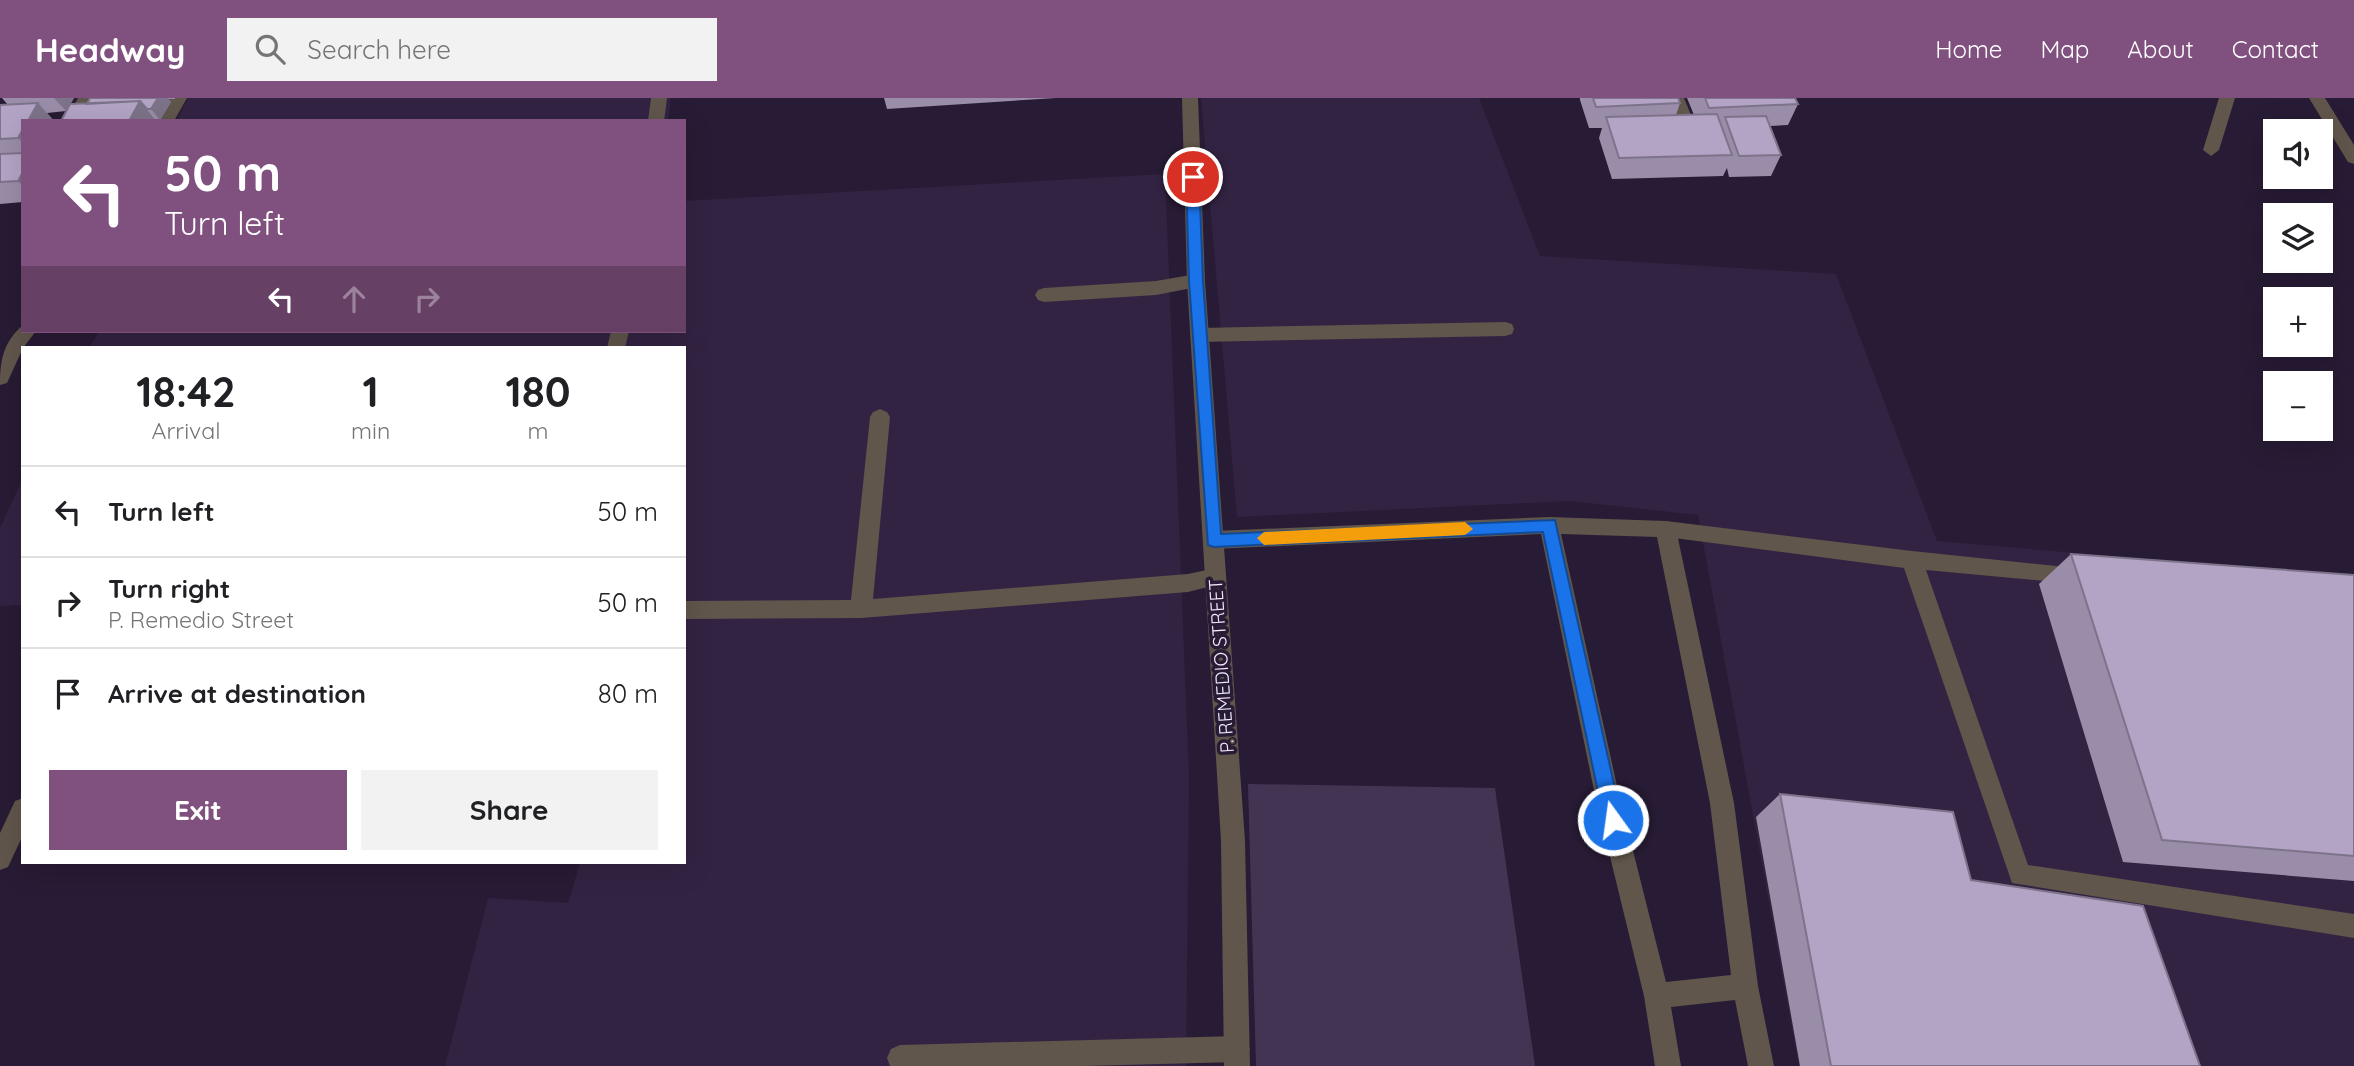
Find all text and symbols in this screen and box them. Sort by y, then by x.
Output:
search box [227,18,717,81]
text: Headway [35,29,185,70]
icon: search [251,30,289,68]
text: Search here [307,33,451,66]
text: Home [1935,34,2002,64]
text: Map [2040,34,2089,64]
text: About [2127,34,2194,64]
text: Contact [2232,34,2319,64]
map controls [2263,119,2333,441]
button: sound [2263,119,2333,189]
text: 50 m [164,142,281,203]
icon: left [49,147,140,238]
pin [1163,147,1223,207]
icon: arrive [1174,158,1212,196]
text: Turn left [164,203,285,243]
button: layers [2263,203,2333,273]
icon: left [262,280,300,318]
icon: ahead [335,280,373,318]
icon: right [408,280,446,318]
button: + [2263,287,2333,357]
text: 18:42 [136,365,236,418]
text: 1 [362,365,379,418]
text: 180 [506,365,571,418]
button: − [2263,371,2333,441]
text: Arrival [152,416,220,445]
text: min [351,416,390,445]
text: m [528,416,549,445]
icon: left [49,493,87,531]
text: Turn left [108,495,215,528]
text: 50 m [598,495,658,528]
text: Turn right [108,572,230,605]
street label: P. REMEDIO STREET [1203,578,1239,754]
icon: right [49,584,87,622]
text: 50 m [598,586,658,619]
text: P. Remedio Street [108,605,294,634]
icon: arrive [49,675,87,713]
text: Arrive at destination [108,677,366,710]
text: 80 m [598,677,658,710]
button: Exit [49,770,347,850]
button: Share [361,770,658,850]
position arrow [1576,783,1650,857]

